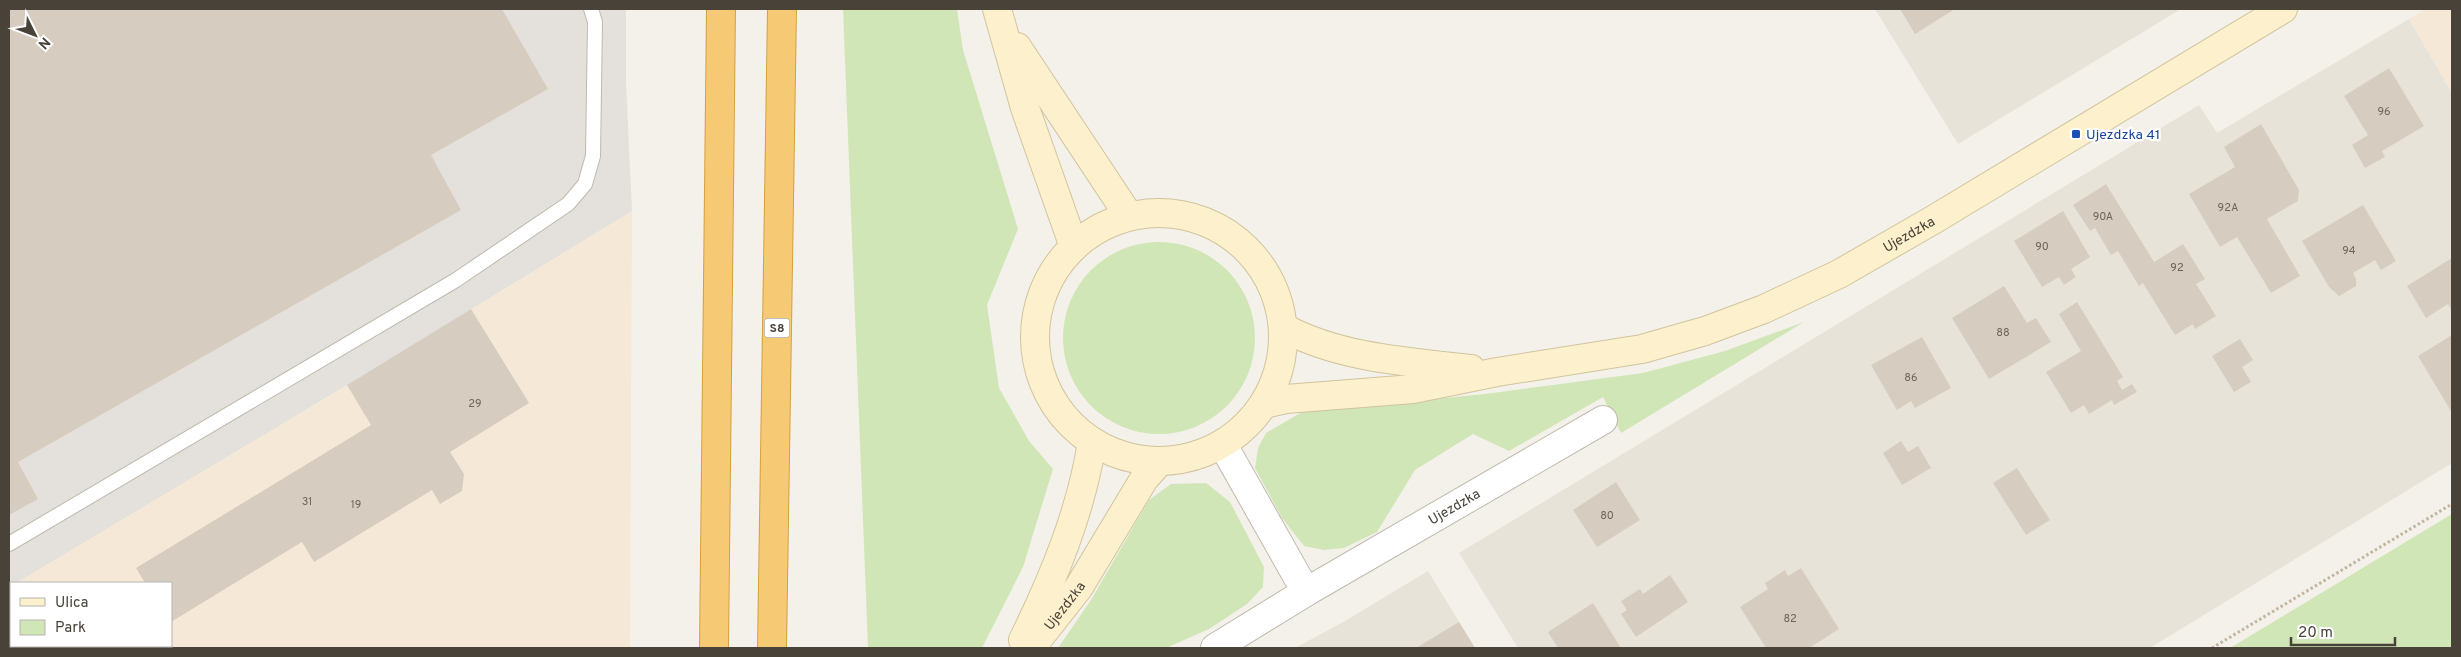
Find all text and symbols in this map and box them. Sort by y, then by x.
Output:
north arrow [10,10,60,60]
text: N [34,33,53,52]
house number: 96 [2377,105,2391,119]
place label: Ujezdzka 41 [2086,127,2160,144]
marker: Ujezdzka 41 [2070,128,2082,140]
house number: 92A [2218,201,2238,215]
house number: 90A [2093,210,2113,224]
street label: Ujezdzka [1880,214,1938,257]
house number: 90 [2035,240,2049,254]
house number: 94 [2342,244,2356,258]
house number: 92 [2170,261,2184,275]
road number: S8 [764,318,790,338]
house number: 88 [1996,326,2010,340]
house number: 86 [1904,371,1918,385]
house number: 29 [468,397,482,411]
street label: Ujezdzka [1426,486,1484,529]
house number: 31 [302,495,312,509]
house number: 19 [351,498,361,512]
house number: 80 [1600,509,1614,523]
street label: Ujezdzka [1041,579,1090,634]
legend [10,582,172,647]
text: Ulica [55,594,88,613]
house number: 82 [1783,612,1797,626]
scale bar [2291,614,2395,646]
text: Park [55,619,86,638]
text: 20 m [2298,624,2333,643]

